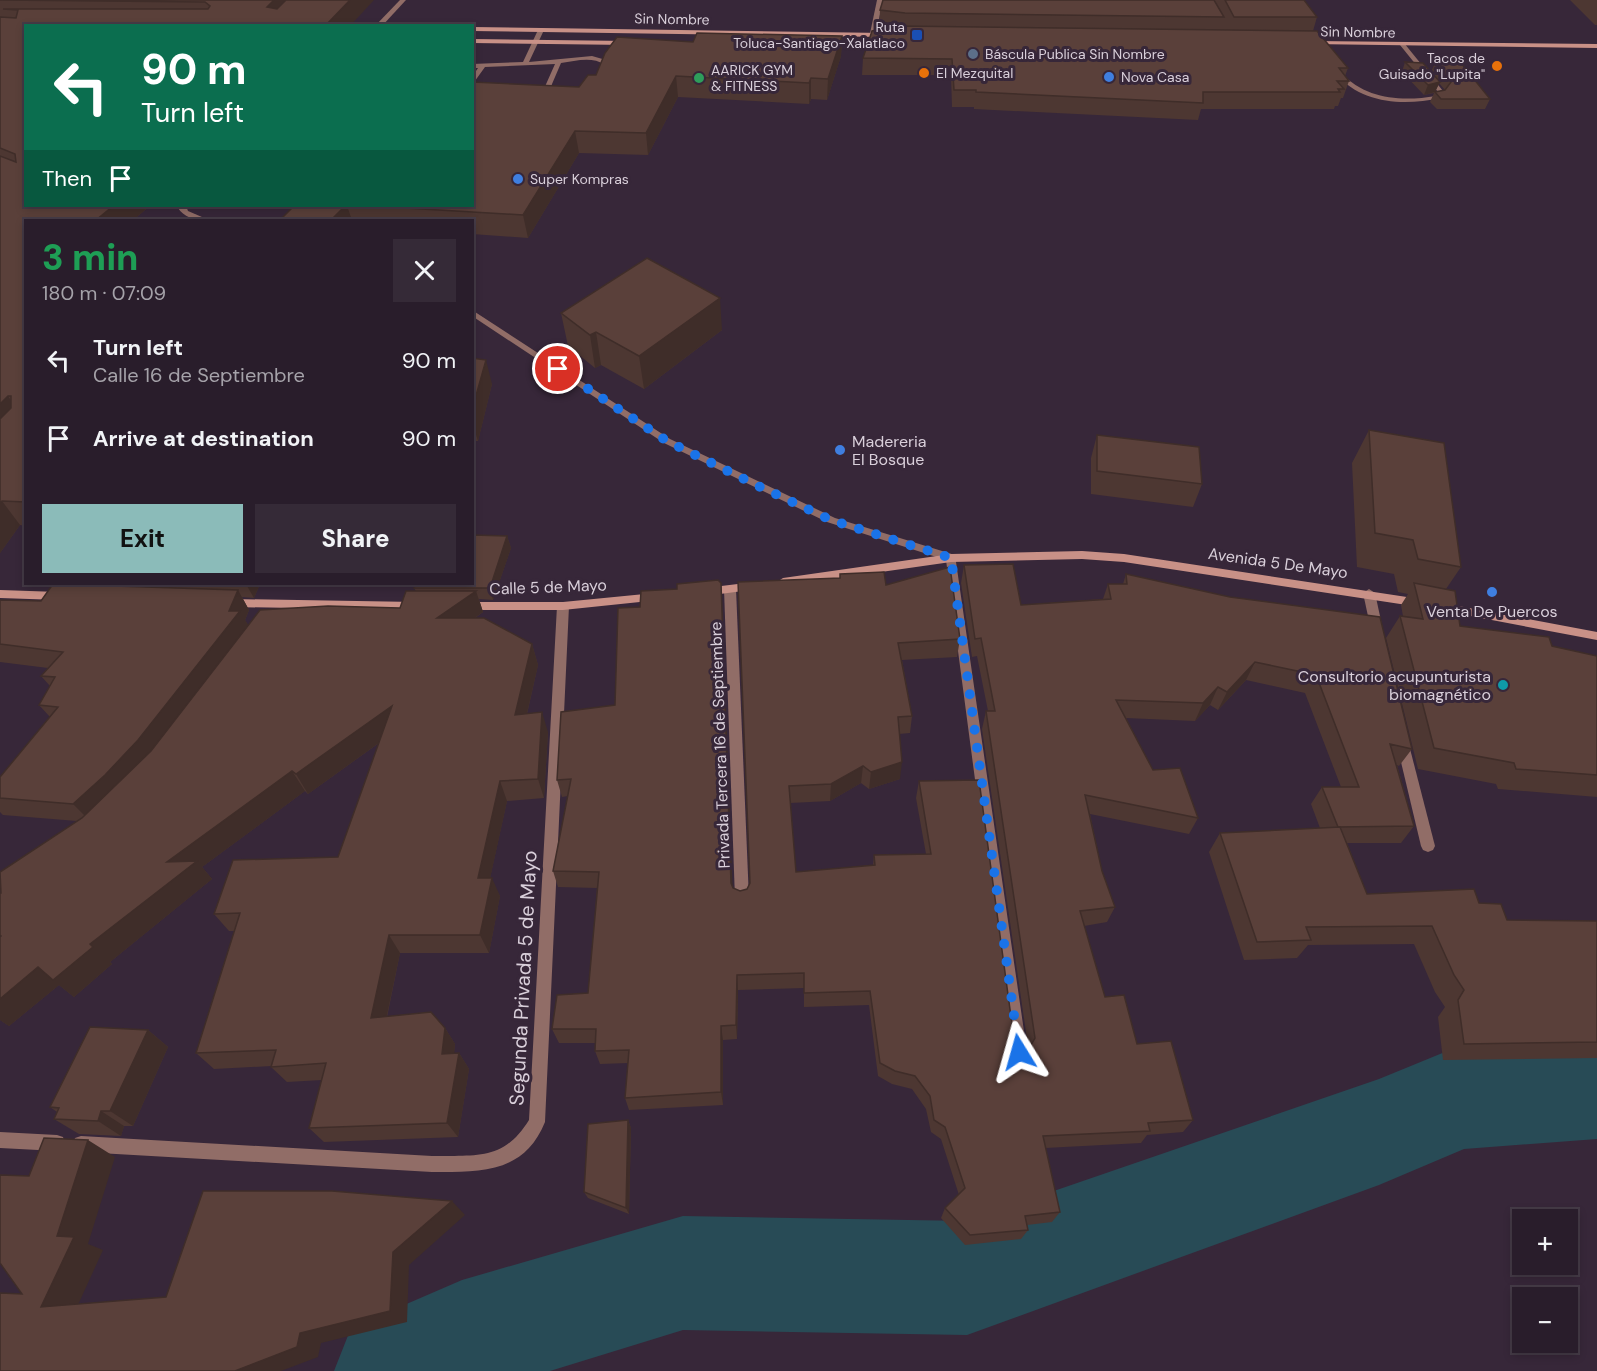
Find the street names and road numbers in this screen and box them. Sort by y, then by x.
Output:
street label: Sin Nombre [634,9,710,29]
street label: Sin Nombre [1320,22,1396,42]
street label: Avenida 5 De Mayo [1207,543,1349,583]
street label: Calle 5 de Mayo [489,574,607,600]
street label: Privada Tercera 16 de Septiembre [705,621,735,869]
street label: Segunda Privada 5 de Mayo [503,850,543,1106]

